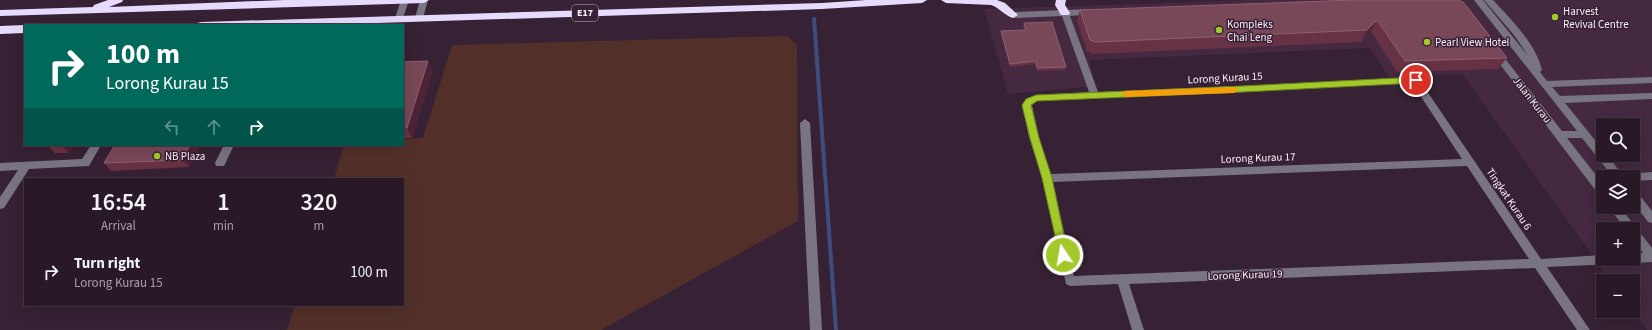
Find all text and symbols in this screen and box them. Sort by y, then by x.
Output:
place label: Harvest Revival Centre [1563,4,1629,32]
road number: E17 [572,5,598,21]
marker: Harvest Revival Centre [1550,12,1560,22]
place label: Kompleks Chai Leng [1227,17,1273,45]
marker: Kompleks Chai Leng [1214,25,1224,35]
text: 100 m [106,34,180,74]
place label: Pearl View Hotel [1435,35,1510,50]
marker: Pearl View Hotel [1422,37,1432,47]
icon: right [40,40,92,92]
pin [1399,63,1433,97]
street label: Lorong Kurau 15 [1187,69,1263,87]
icon: arrive [1405,69,1427,91]
text: Lorong Kurau 15 [106,71,229,96]
street label: Jalan Kurau [1509,74,1555,126]
icon: left [161,116,183,138]
icon: ahead [203,116,225,138]
icon: right [245,116,267,138]
map controls [1596,118,1640,318]
button: search [1596,118,1640,162]
place label: NB Plaza [165,149,205,164]
street label: Lorong Kurau 17 [1220,149,1296,167]
marker: NB Plaza [152,151,162,161]
street label: Tingkat Kurau 6 [1483,165,1536,233]
button: layers [1596,170,1640,214]
text: 16:54 [91,185,146,220]
text: 1 [217,185,230,220]
text: 320 [301,185,337,220]
text: Arrival [101,217,136,235]
text: min [213,217,234,235]
text: m [314,217,324,235]
button: + [1596,222,1640,266]
position arrow [1042,234,1084,276]
text: Turn right [74,253,140,274]
icon: right [40,261,62,283]
text: 100 m [350,262,388,283]
street label: Lorong Kurau 19 [1207,266,1283,284]
text: Lorong Kurau 15 [74,274,163,292]
button: − [1596,274,1640,318]

